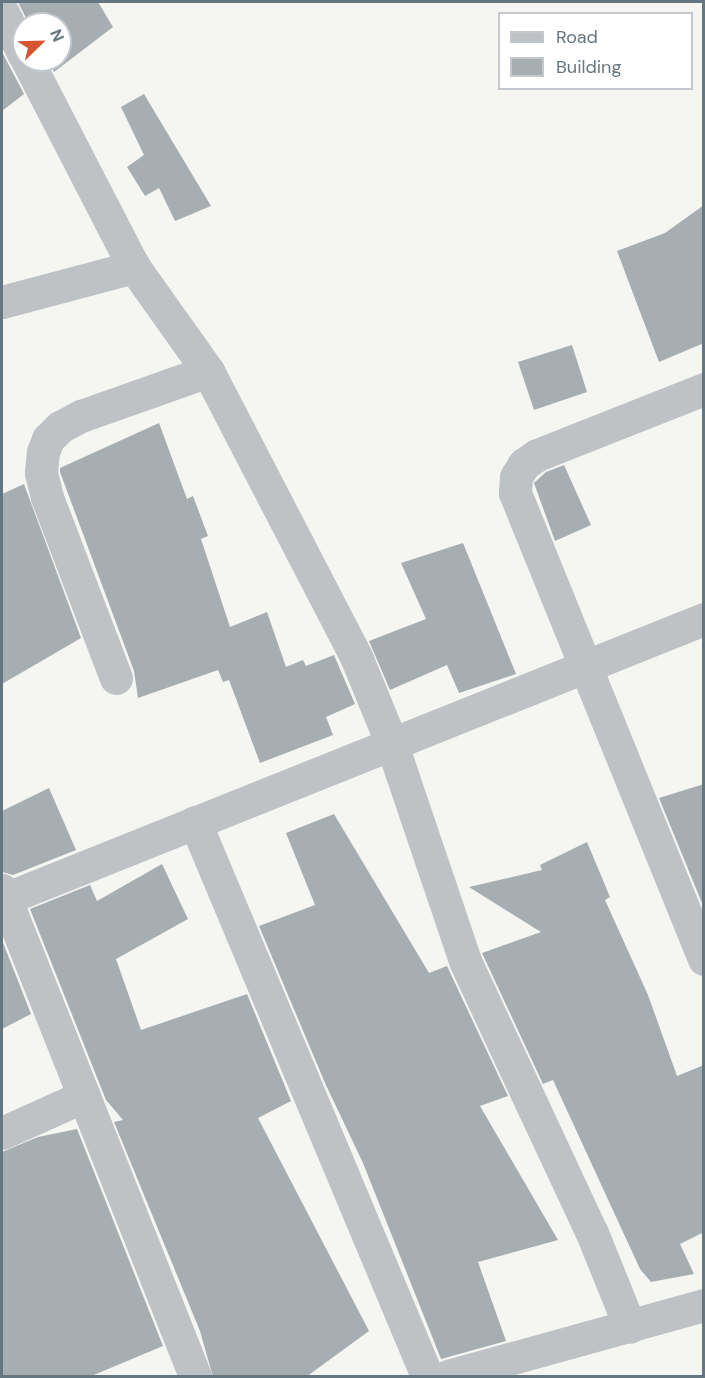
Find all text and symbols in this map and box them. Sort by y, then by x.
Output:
north arrow [12,12,72,72]
legend [498,12,693,90]
text: Road [556,25,598,49]
text: N [45,26,69,45]
text: Building [556,55,621,79]

